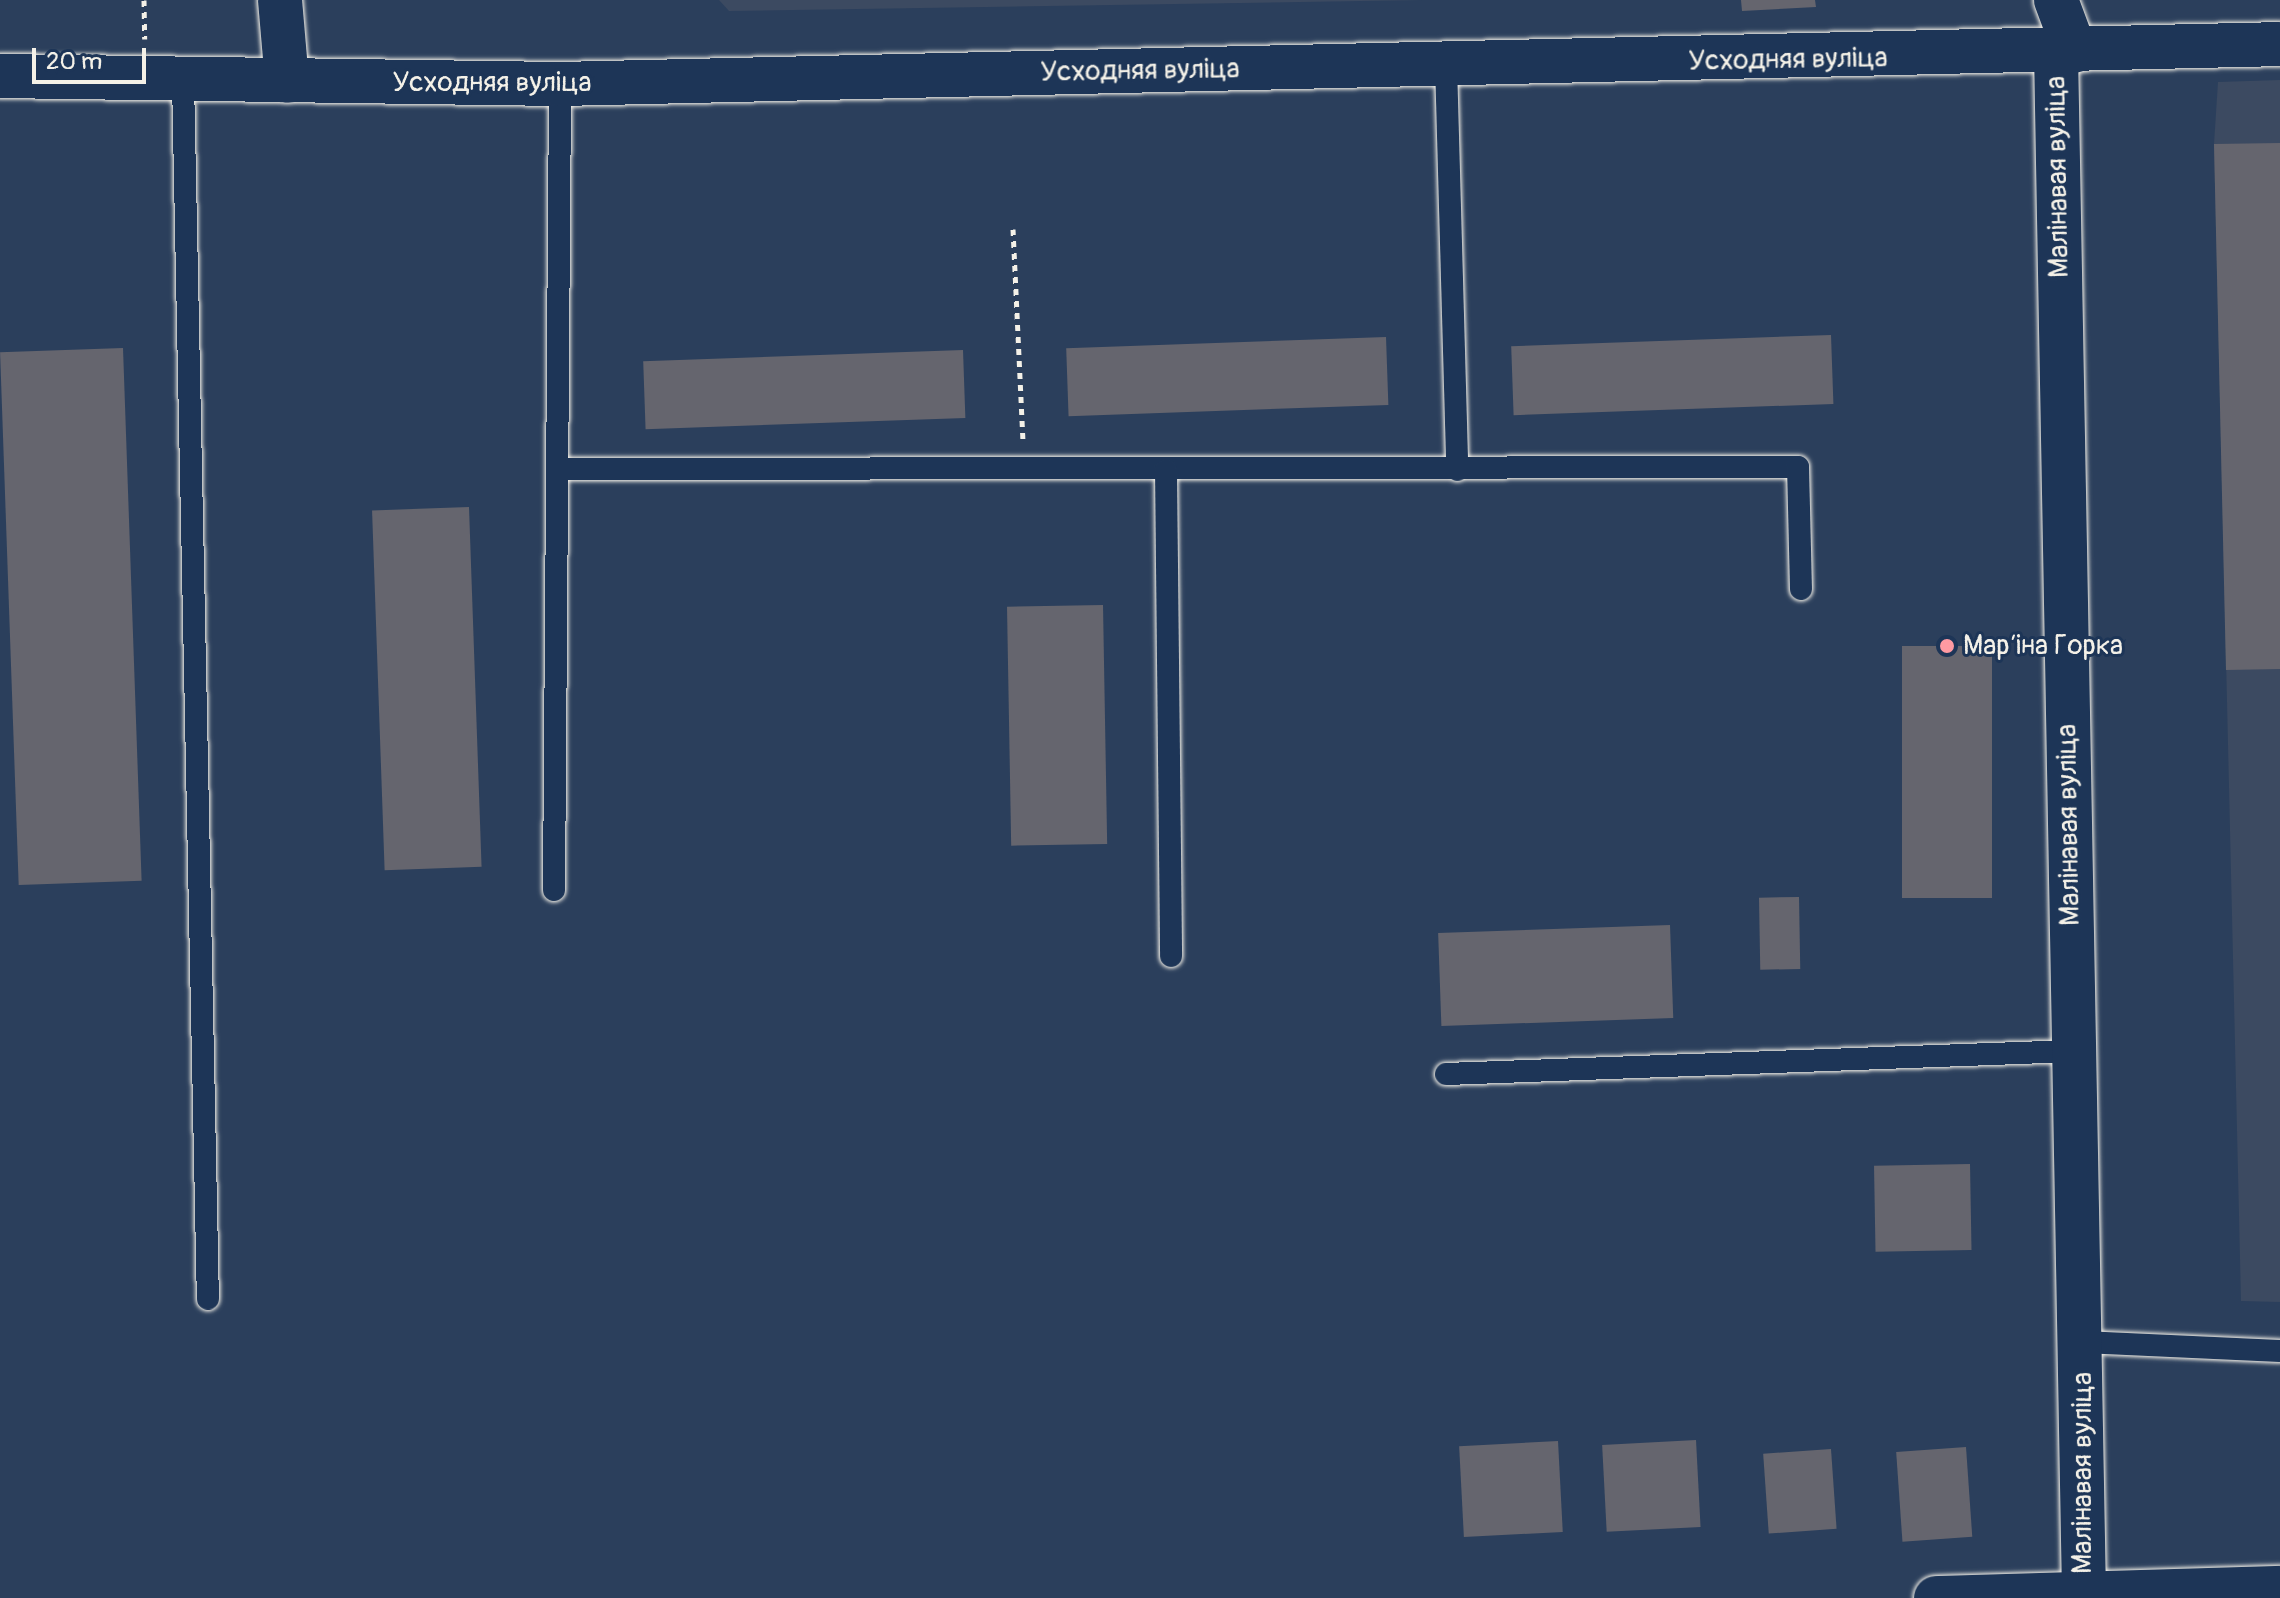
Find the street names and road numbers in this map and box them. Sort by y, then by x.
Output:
street label: Усходняя вуліца [1688,41,1888,79]
street label: Усходняя вуліца [1040,52,1240,90]
street label: Усходняя вуліца [392,66,592,100]
street label: Малінавая вуліца [2039,76,2077,278]
street label: Малінавая вуліца [2050,724,2088,926]
street label: Малінавая вуліца [2066,1372,2100,1574]

